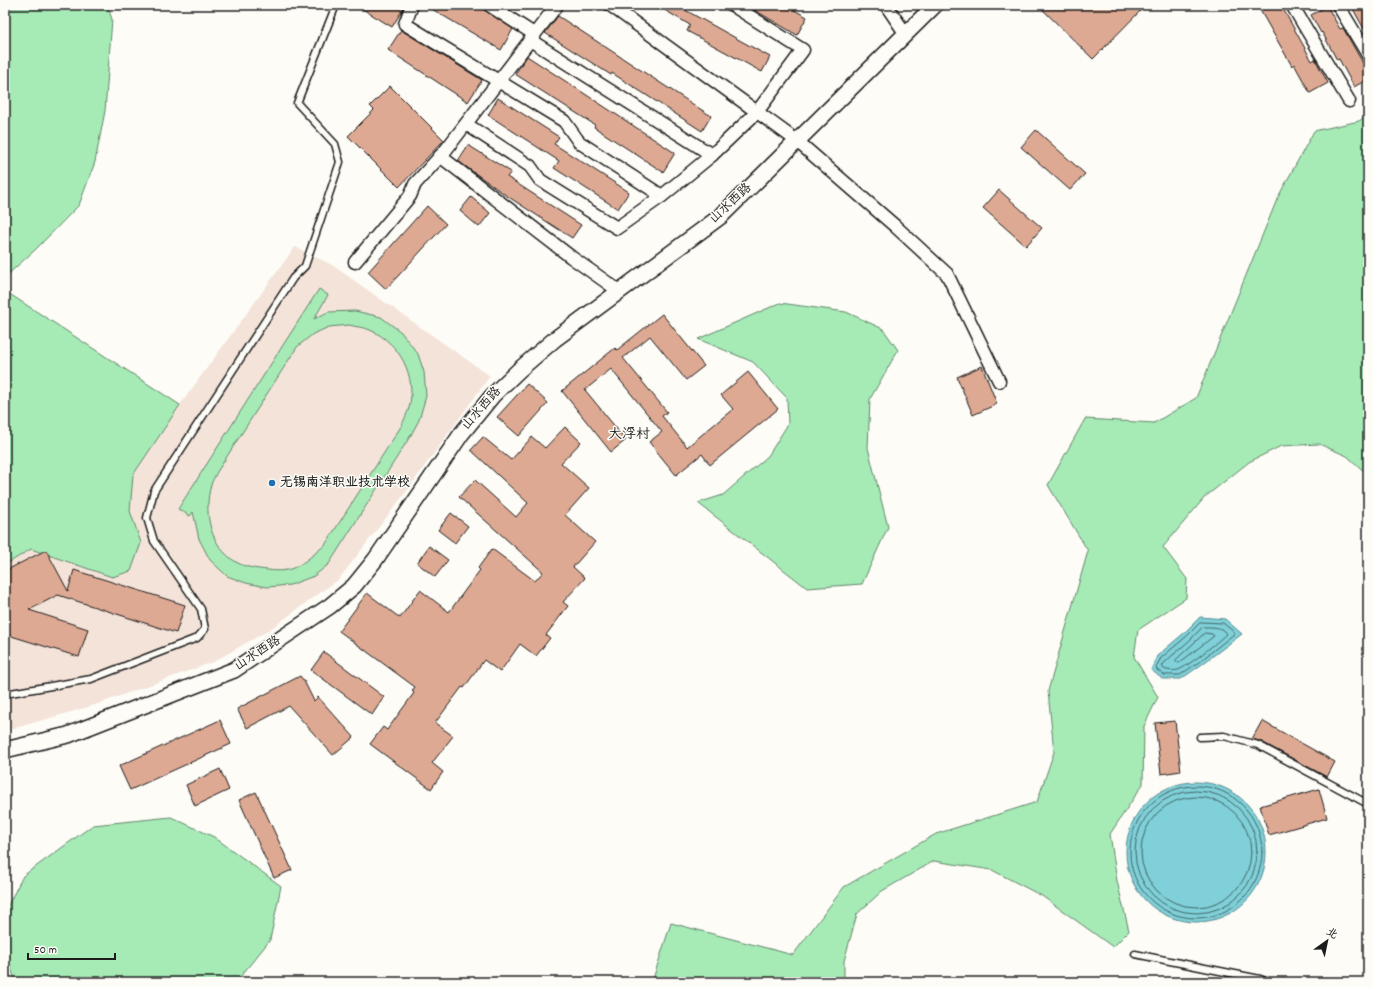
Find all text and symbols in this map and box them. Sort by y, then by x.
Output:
street label: 山水西路 [706,179,756,229]
street label: 山水西路 [458,383,506,435]
district label: 大浮村 [608,425,650,445]
place label: 无锡南洋职业技术学校 [280,474,410,493]
marker: 无锡南洋职业技术学校 [267,478,277,488]
street label: 山水西路 [231,632,285,676]
north arrow [1307,921,1347,961]
text: 北 [1322,925,1340,944]
scale bar [28,935,115,961]
text: 50 m [34,942,57,959]

